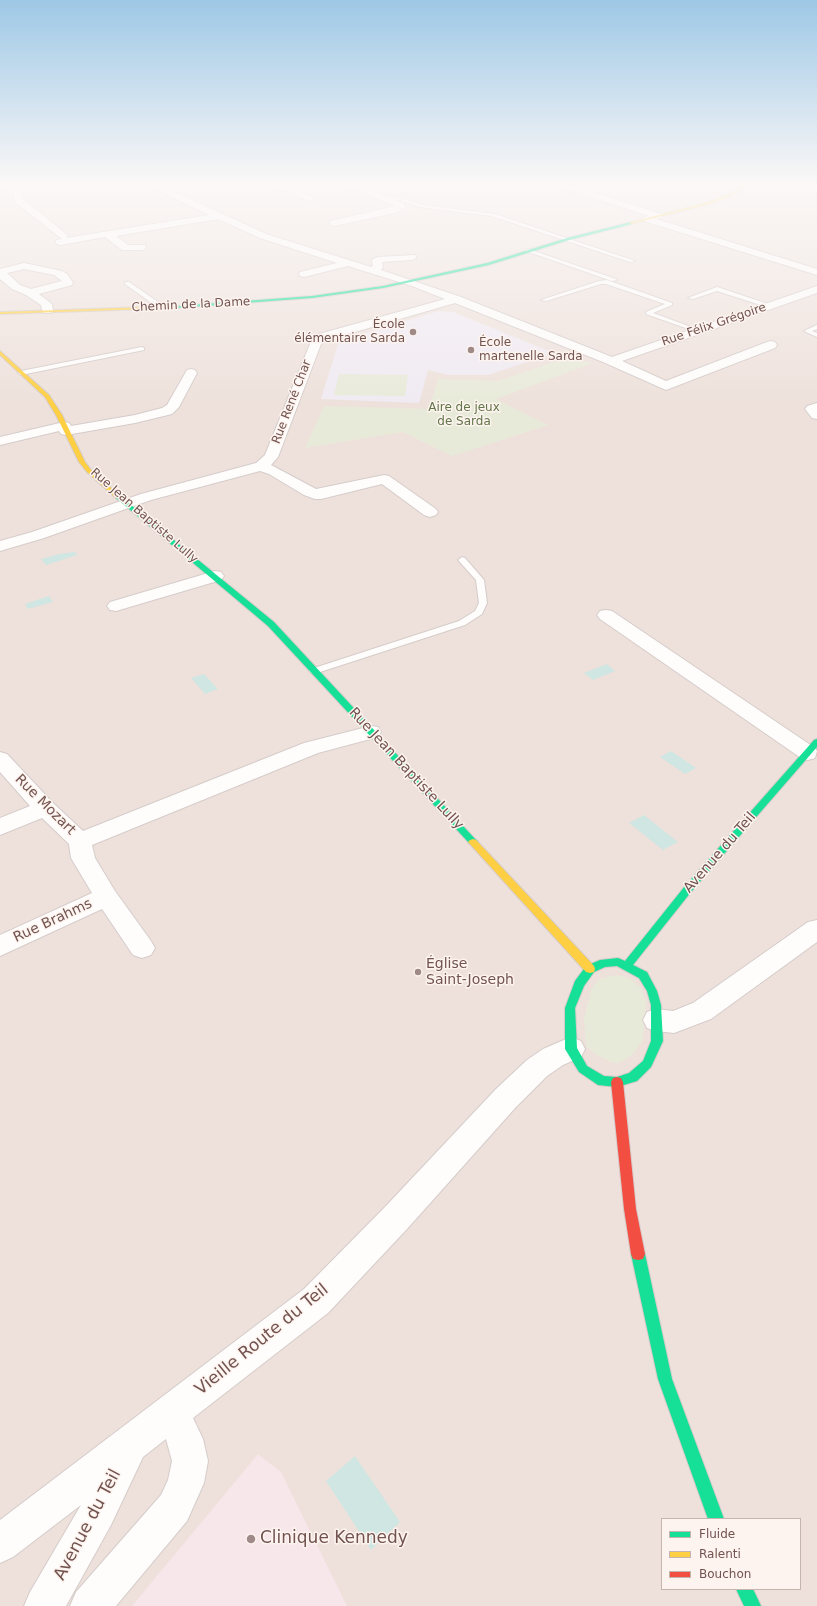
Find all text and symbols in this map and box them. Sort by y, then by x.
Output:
street label: Chemin de la Dame [131,295,251,315]
street label: Rue Félix Grégoire [660,300,768,350]
place label: École élémentaire Sarda [294,318,405,346]
marker: École élémentaire Sarda [408,327,418,337]
place label: École martenelle Sarda [479,336,583,364]
marker: École martenelle Sarda [466,345,476,355]
street label: Rue René Char [269,358,315,446]
park label: Aire de jeux de Sarda [428,401,500,429]
street label: Rue Jean Baptiste Lully [87,465,201,567]
street label: Rue Jean Baptiste Lully [345,705,467,833]
street label: Rue Mozart [11,771,79,839]
street label: Avenue du Teil [680,809,760,897]
street label: Rue Brahms [11,895,95,947]
place label: Église Saint-Joseph [426,956,514,988]
marker: Église Saint-Joseph [413,967,423,977]
street label: Vieille Route du Teil [191,1280,333,1400]
street label: Avenue du Teil [50,1466,126,1584]
legend [661,1518,801,1590]
text: Fluide [699,1527,735,1541]
place label: Clinique Kennedy [260,1529,408,1549]
marker: Clinique Kennedy [245,1533,257,1545]
text: Ralenti [699,1547,741,1561]
text: Bouchon [699,1567,751,1581]

